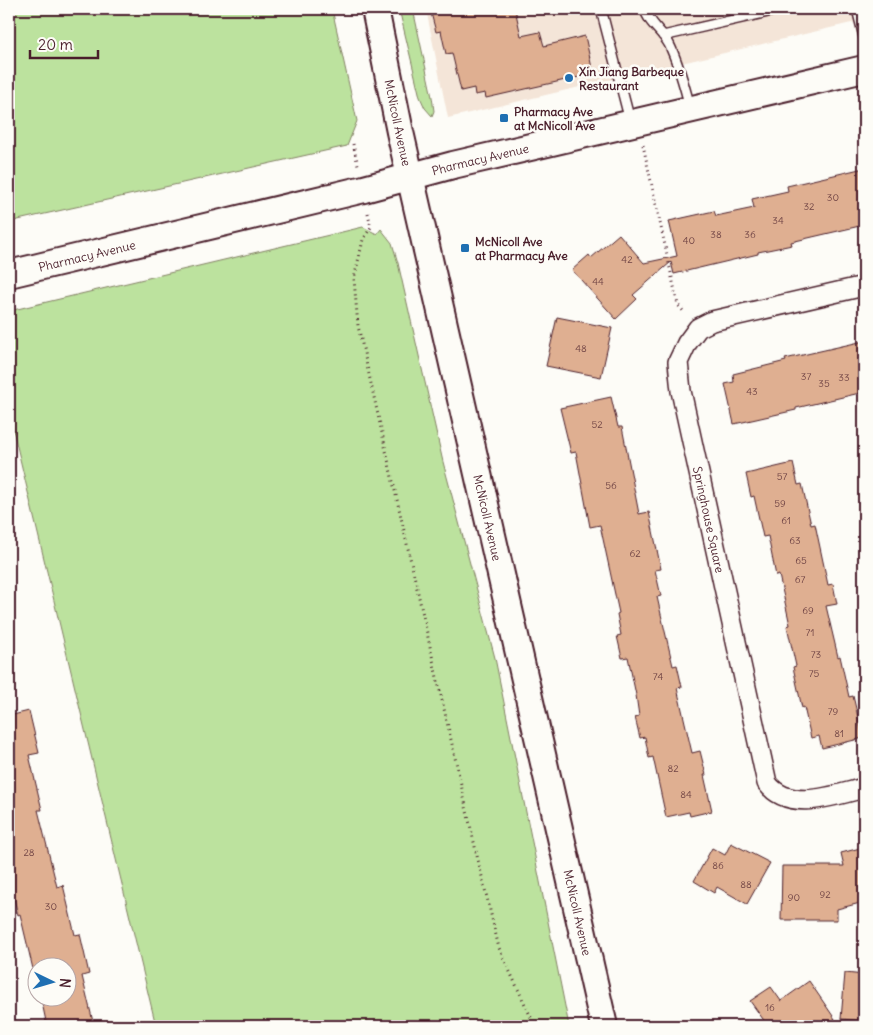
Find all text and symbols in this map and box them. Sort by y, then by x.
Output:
scale bar [30,28,98,60]
text: 20 m [38,35,73,54]
place label: Xin Jiang Barbeque Restaurant [579,64,685,93]
marker: Xin Jiang Barbeque Restaurant [563,72,575,84]
street label: McNicoll Avenue [382,78,415,167]
place label: Pharmacy Ave at McNicoll Ave [514,104,596,133]
marker: Pharmacy Ave at McNicoll Ave [498,112,510,124]
street label: Pharmacy Avenue [430,140,530,178]
house number: 30 [827,191,839,204]
house number: 32 [803,200,815,213]
house number: 34 [772,214,784,227]
house number: 38 [710,228,722,241]
house number: 36 [744,228,756,241]
place label: McNicoll Ave at Pharmacy Ave [475,234,568,264]
house number: 40 [683,234,695,247]
street label: Pharmacy Avenue [37,237,137,274]
marker: McNicoll Ave at Pharmacy Ave [459,242,471,254]
house number: 42 [621,253,633,266]
house number: 44 [592,275,604,288]
house number: 48 [575,342,587,355]
house number: 37 [801,370,811,383]
house number: 33 [838,371,850,384]
house number: 35 [818,377,830,390]
house number: 43 [746,385,758,398]
house number: 52 [591,418,603,431]
street label: Springhouse Square [690,465,728,574]
house number: 57 [777,470,787,483]
street label: McNicoll Avenue [471,473,505,562]
house number: 56 [605,479,617,492]
house number: 59 [774,497,786,510]
house number: 61 [781,514,791,527]
house number: 63 [789,534,801,547]
house number: 62 [629,547,641,560]
house number: 65 [795,554,807,567]
house number: 67 [795,573,805,586]
house number: 69 [802,604,814,617]
house number: 71 [806,626,814,639]
house number: 73 [811,648,822,661]
house number: 75 [809,667,820,680]
house number: 74 [653,670,663,683]
house number: 79 [828,705,839,718]
house number: 81 [834,727,844,740]
house number: 82 [667,762,679,775]
house number: 84 [680,788,692,801]
house number: 28 [23,846,35,859]
house number: 86 [712,859,724,872]
street label: McNicoll Avenue [561,868,595,957]
house number: 88 [740,878,752,891]
house number: 92 [819,888,831,901]
house number: 90 [788,891,800,904]
house number: 30 [45,900,57,913]
north arrow [28,958,78,1008]
text: N [56,978,74,989]
house number: 16 [765,1001,775,1014]

